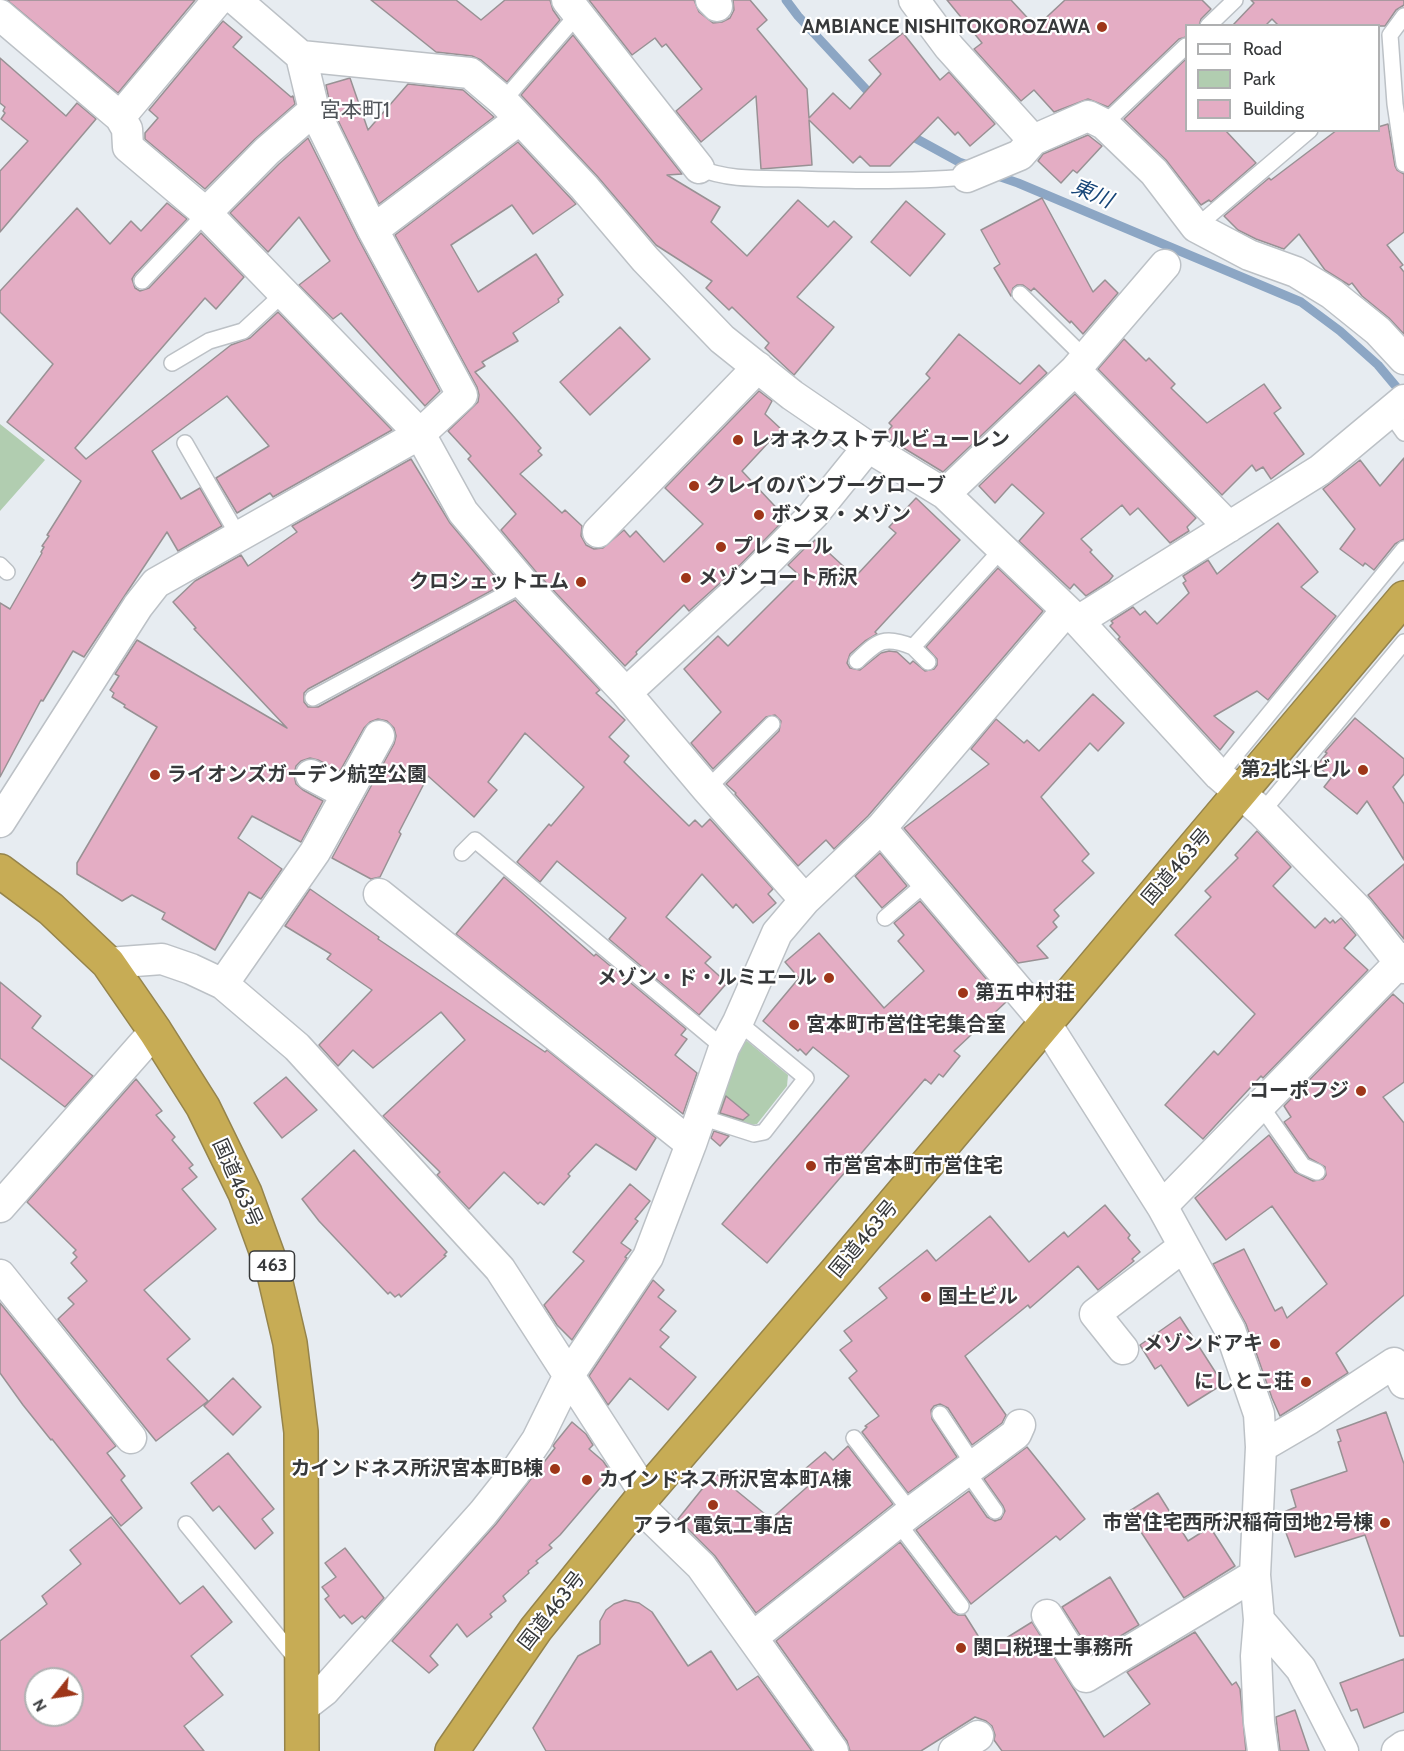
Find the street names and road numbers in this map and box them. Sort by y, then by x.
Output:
street label: 国道463号 [1137,824,1217,910]
street label: 国道463号 [207,1135,267,1231]
street label: 国道463号 [825,1195,903,1283]
road number: 463 [250,1251,294,1281]
street label: 国道463号 [514,1567,590,1655]

